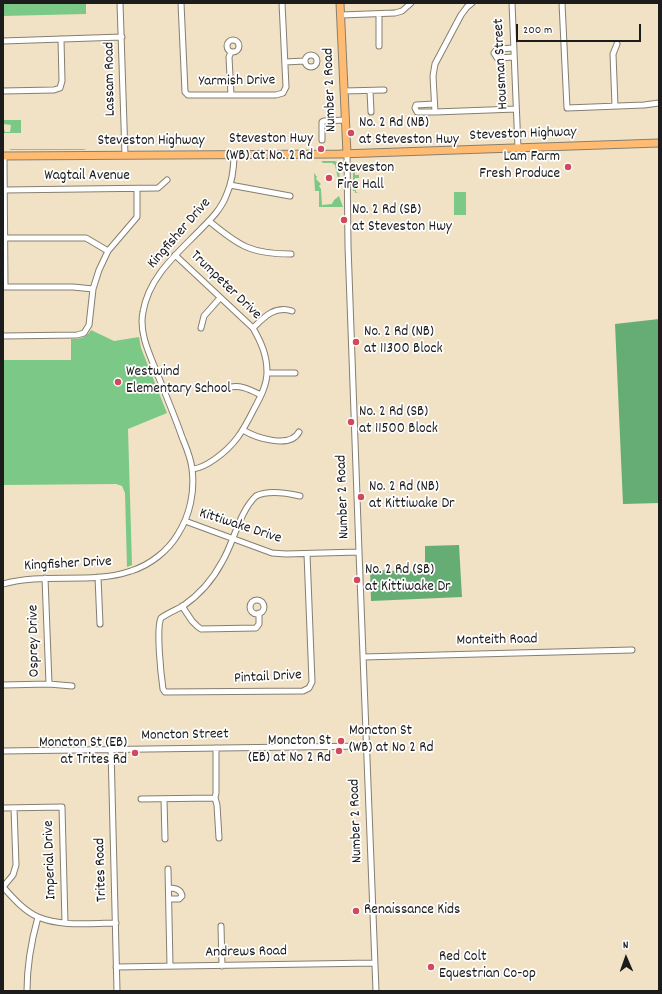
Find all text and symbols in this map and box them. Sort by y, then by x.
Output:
scale bar [518,16,643,42]
street label: Housman Street [491,18,513,110]
text: 200 m [523,22,552,39]
street label: Lassam Road [101,42,121,116]
street label: Number 2 Road [321,48,341,132]
street label: Yarmish Drive [199,72,275,92]
place label: No. 2 Rd (NB) at Steveston Hwy [359,115,459,150]
street label: Steveston Highway [469,124,577,146]
marker: No. 2 Rd (NB) at Steveston Hwy [346,128,356,138]
place label: Steveston Hwy (WB) at No. 2 Rd [226,131,313,166]
street label: Steveston Highway [97,133,205,151]
marker: Steveston Hwy (WB) at No. 2 Rd [316,144,326,154]
place label: Lam Farm Fresh Produce [479,149,560,184]
place label: Steveston Fire Hall [337,160,394,195]
marker: Lam Farm Fresh Produce [563,162,573,172]
street label: Wagtail Avenue [44,168,130,186]
marker: Steveston Fire Hall [324,173,334,183]
street label: Kingfisher Drive [144,195,216,273]
place label: No. 2 Rd (SB) at Steveston Hwy [352,202,452,237]
marker: No. 2 Rd (SB) at Steveston Hwy [339,215,349,225]
street label: Trumpeter Drive [186,248,264,324]
place label: No. 2 Rd (NB) at 11300 Block [364,324,443,359]
marker: No. 2 Rd (NB) at 11300 Block [351,337,361,347]
place label: Westwind Elementary School [126,364,231,399]
marker: Westwind Elementary School [113,377,123,387]
place label: No. 2 Rd (SB) at 11500 Block [359,404,438,439]
marker: No. 2 Rd (SB) at 11500 Block [346,417,356,427]
street label: Number 2 Road [334,455,354,539]
place label: No. 2 Rd (NB) at Kittiwake Dr [369,479,455,514]
marker: No. 2 Rd (NB) at Kittiwake Dr [356,492,366,502]
street label: Kittiwake Drive [197,505,283,549]
street label: Kingfisher Drive [24,554,112,576]
place label: No. 2 Rd (SB) at Kittiwake Dr [365,562,451,597]
marker: No. 2 Rd (SB) at Kittiwake Dr [352,575,362,585]
street label: Osprey Drive [25,605,45,677]
street label: Monteith Road [456,631,538,651]
street label: Pintail Drive [234,667,302,689]
place label: Moncton St (WB) at No 2 Rd [349,723,434,758]
street label: Moncton Street [141,726,229,746]
place label: Moncton St (EB) at No 2 Rd [248,733,331,768]
place label: Moncton St (EB) at Trites Rd [39,735,127,770]
marker: Moncton St (WB) at No 2 Rd [336,736,346,746]
marker: Moncton St (EB) at No 2 Rd [334,746,344,756]
marker: Moncton St (EB) at Trites Rd [130,748,140,758]
street label: Number 2 Road [347,779,367,863]
street label: Imperial Drive [41,820,61,900]
street label: Trites Road [92,838,112,902]
place label: Renaissance Kids [364,902,460,920]
marker: Renaissance Kids [351,906,361,916]
north arrow [606,938,646,978]
text: N [623,938,629,954]
street label: Andrews Road [205,943,287,963]
place label: Red Colt Equestrian Co-op [439,949,536,984]
marker: Red Colt Equestrian Co-op [426,962,436,972]

